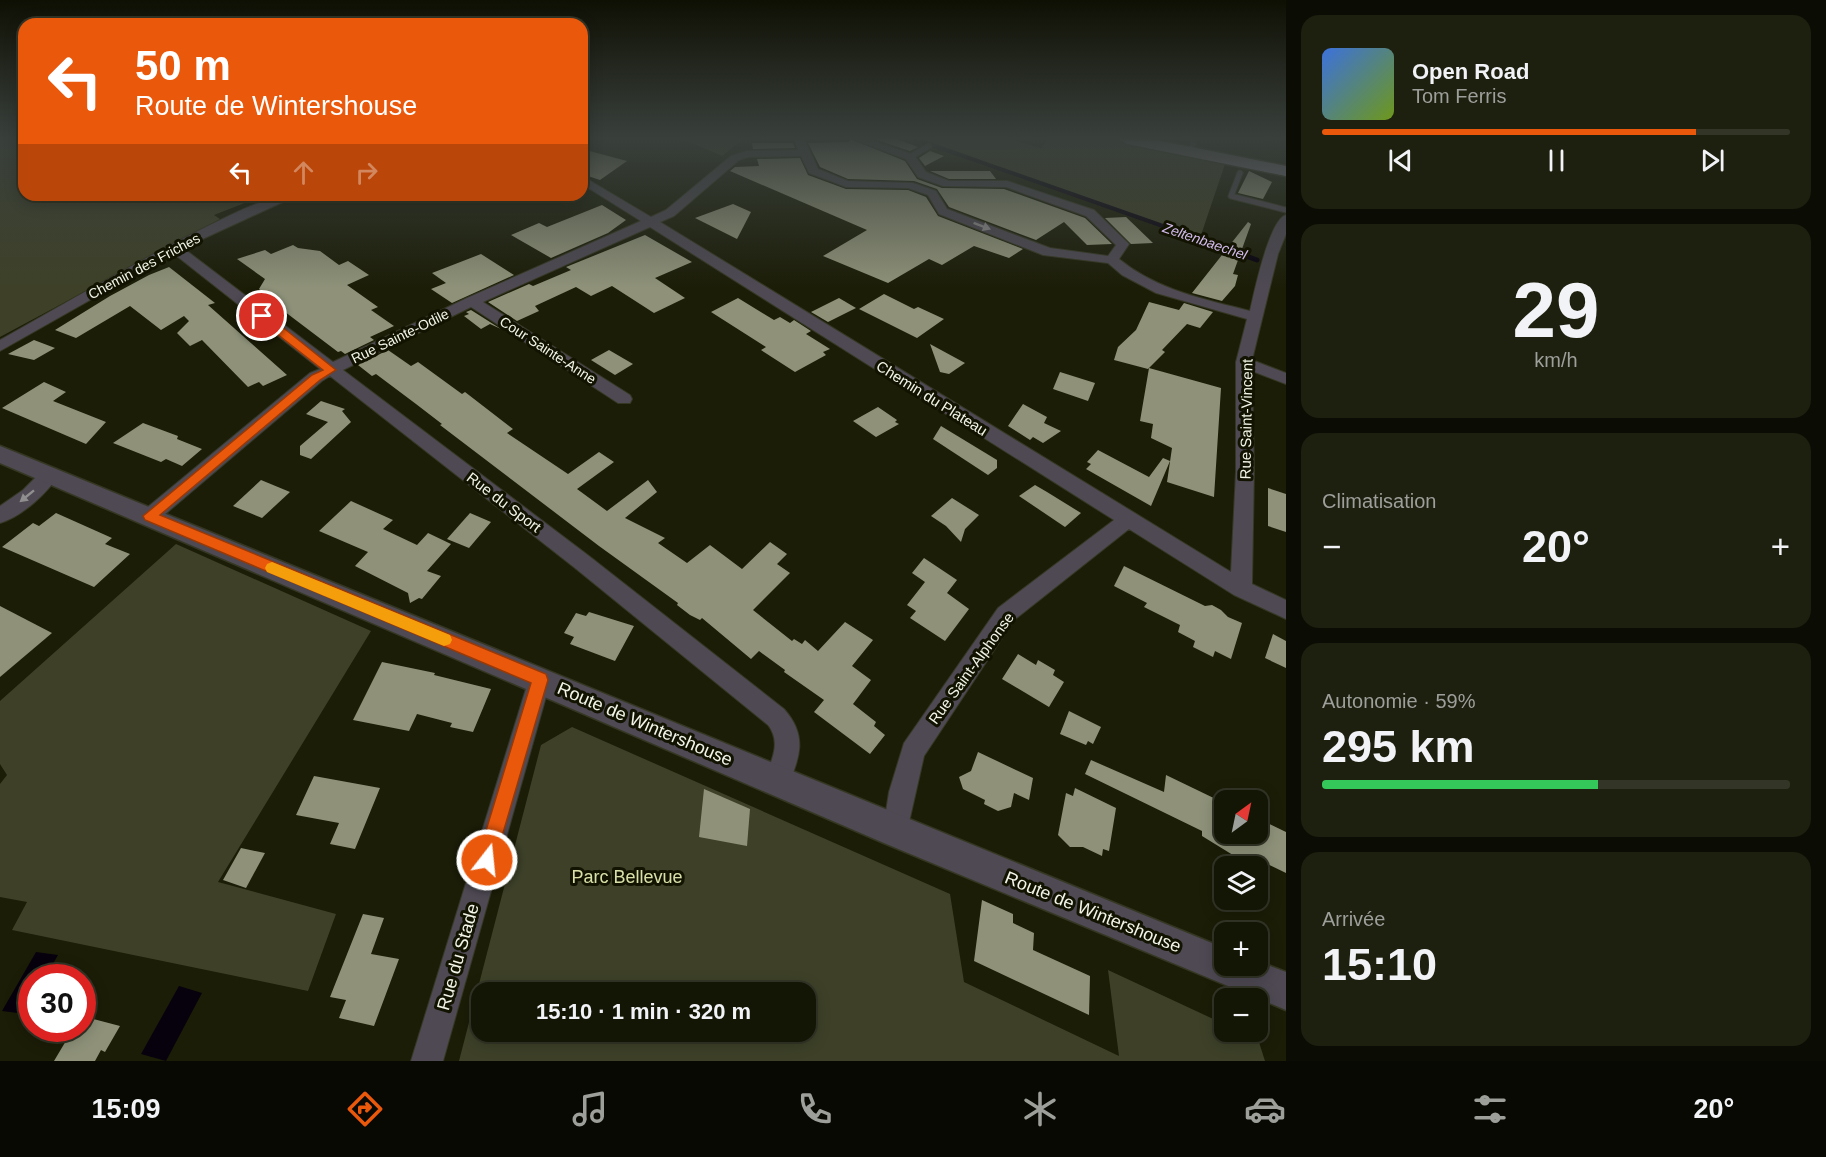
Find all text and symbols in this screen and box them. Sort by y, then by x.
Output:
icon: left [36,42,114,120]
text: 50 m [135,42,231,89]
text: Open Road [1412,59,1529,84]
text: Tom Ferris [1412,85,1506,107]
text: Route de Wintershouse [135,91,417,121]
icon: previous [1384,144,1417,177]
icon: pause [1540,144,1573,177]
icon: next [1696,144,1729,177]
icon: left [224,156,257,189]
icon: ahead [287,156,320,189]
icon: right [350,156,383,189]
water label: Zeltenbaechel [1160,219,1250,263]
one-way arrow [974,221,992,231]
street label: Chemin des Friches [85,230,203,302]
text: 29 [1513,266,1599,354]
pin [236,290,287,341]
icon: arrive [245,299,278,332]
street label: Rue Sainte-Odile [349,305,452,367]
street label: Cour Sainte-Anne [497,313,599,387]
text: km/h [1534,349,1578,371]
street label: Chemin du Plateau [873,357,991,439]
street label: Rue Saint-Vincent [1236,358,1256,479]
street label: Rue du Sport [464,469,545,536]
one-way arrow [19,490,34,502]
text: Climatisation [1322,490,1436,512]
text: 20° [1522,521,1590,572]
text: − [1322,528,1341,565]
text: + [1771,528,1790,565]
street label: Rue Saint-Alphonse [925,609,1017,727]
street label: Route de Wintershouse [555,678,735,770]
text: Autonomie · 59% [1322,690,1475,712]
text: 295 km [1322,721,1475,772]
north arrow [1214,790,1268,844]
map controls [1214,790,1268,1042]
position arrow [455,828,519,892]
button: layers [1214,856,1268,910]
park label: Parc Bellevue [571,867,683,887]
street label: Route de Wintershouse [1002,867,1184,957]
street label: Rue du Stade [433,901,483,1013]
text: Arrivée [1322,908,1385,930]
button: + [1214,922,1268,976]
text: 15:10 [1322,939,1437,990]
speed limit sign: 30 [18,964,96,1042]
button: − [1214,988,1268,1042]
text: 15:10 · 1 min · 320 m [536,999,751,1024]
icon: directions [344,1088,386,1130]
icon: music [569,1088,611,1130]
icon: phone [794,1088,836,1130]
icon: climate [1019,1088,1061,1130]
icon: car [1244,1088,1286,1130]
icon: filters [1469,1088,1511,1130]
text: 15:09 [92,1094,161,1124]
text: 20° [1694,1094,1734,1124]

